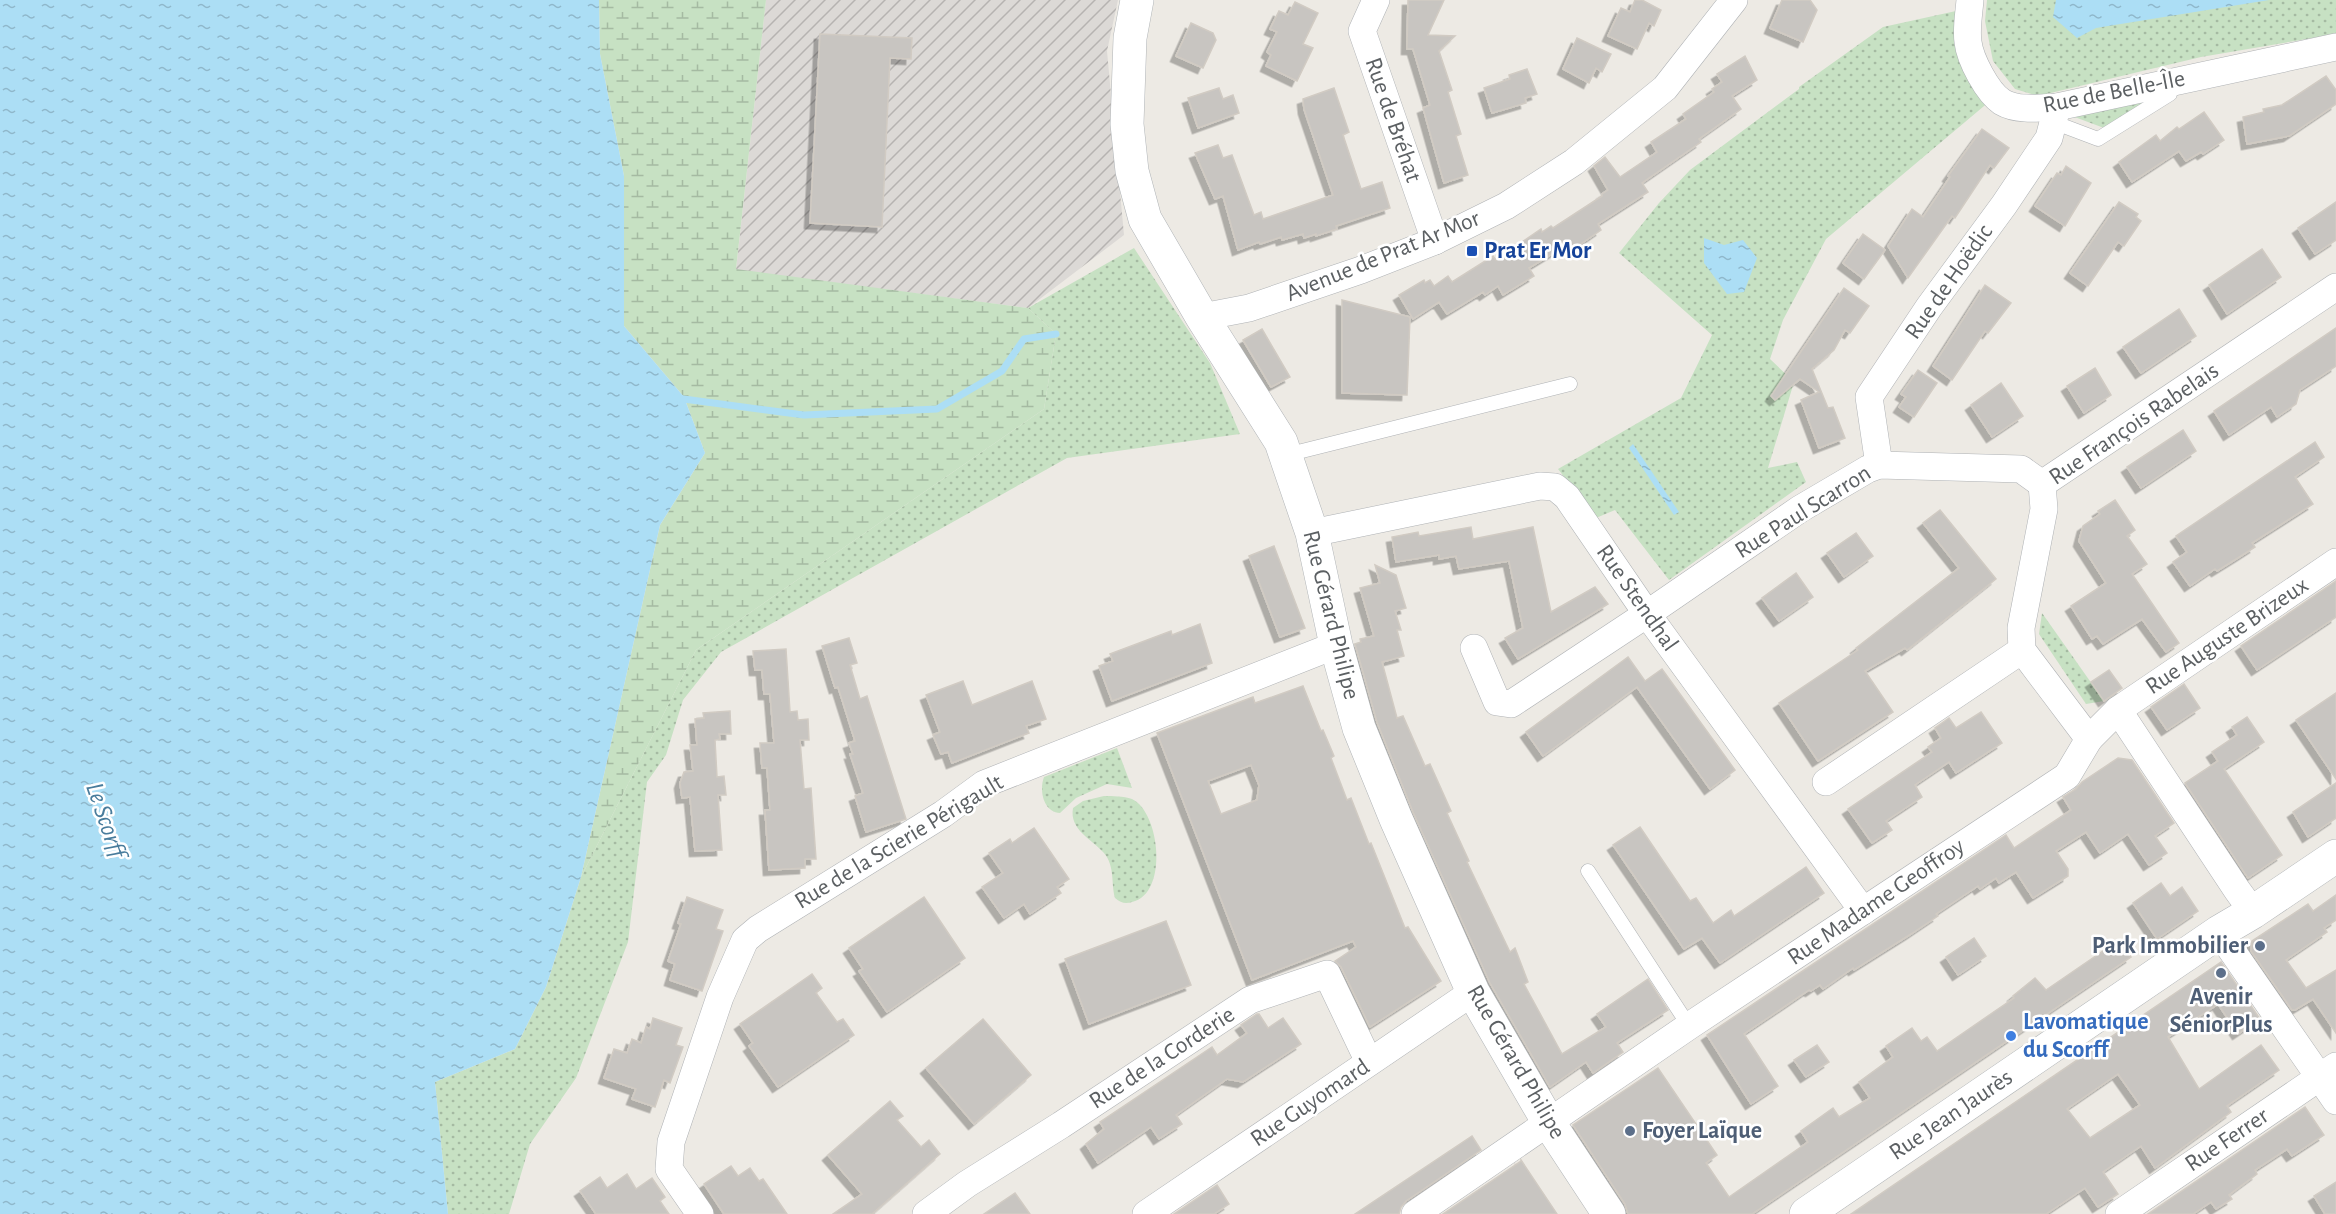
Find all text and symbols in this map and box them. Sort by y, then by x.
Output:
street label: Rue de Bréhat [1360,55,1426,186]
street label: Rue de Belle-Île [2041,64,2187,118]
street label: Avenue de Prat Ar Mor [1283,206,1484,306]
street label: Rue de Hoëdic [1901,220,1997,344]
place label: Prat Er Mor [1484,239,1592,263]
marker: Prat Er Mor [1465,244,1479,258]
street label: Rue François Rabelais [2045,358,2223,490]
street label: Rue Paul Scarron [1731,461,1875,563]
street label: Rue Gérard Philipe [1298,528,1364,702]
street label: Rue Stendhal [1592,540,1682,656]
street label: Rue Auguste Brizeux [2141,573,2313,699]
street label: Rue de la Scierie Périgault [791,770,1008,914]
water label: Le Scorff [81,779,132,865]
street label: Rue Madame Geoffroy [1783,834,1969,970]
place label: Park Immobilier [2092,934,2249,958]
marker: Park Immobilier [2253,939,2267,953]
marker: Avenir SéniorPlus [2214,966,2228,980]
street label: Rue Gérard Philipe [1462,981,1570,1143]
place label: Avenir SéniorPlus [2169,985,2273,1037]
street label: Rue de la Corderie [1085,1002,1239,1114]
place label: Lavomatique du Scorff [2023,1010,2148,1062]
marker: Lavomatique du Scorff [2004,1029,2018,1043]
street label: Rue Guyomard [1246,1055,1374,1151]
street label: Rue Jean Jaurès [1885,1065,2017,1165]
street label: Rue Ferrer [2181,1103,2273,1177]
place label: Foyer Laïque [1642,1119,1762,1143]
marker: Foyer Laïque [1623,1124,1637,1138]

